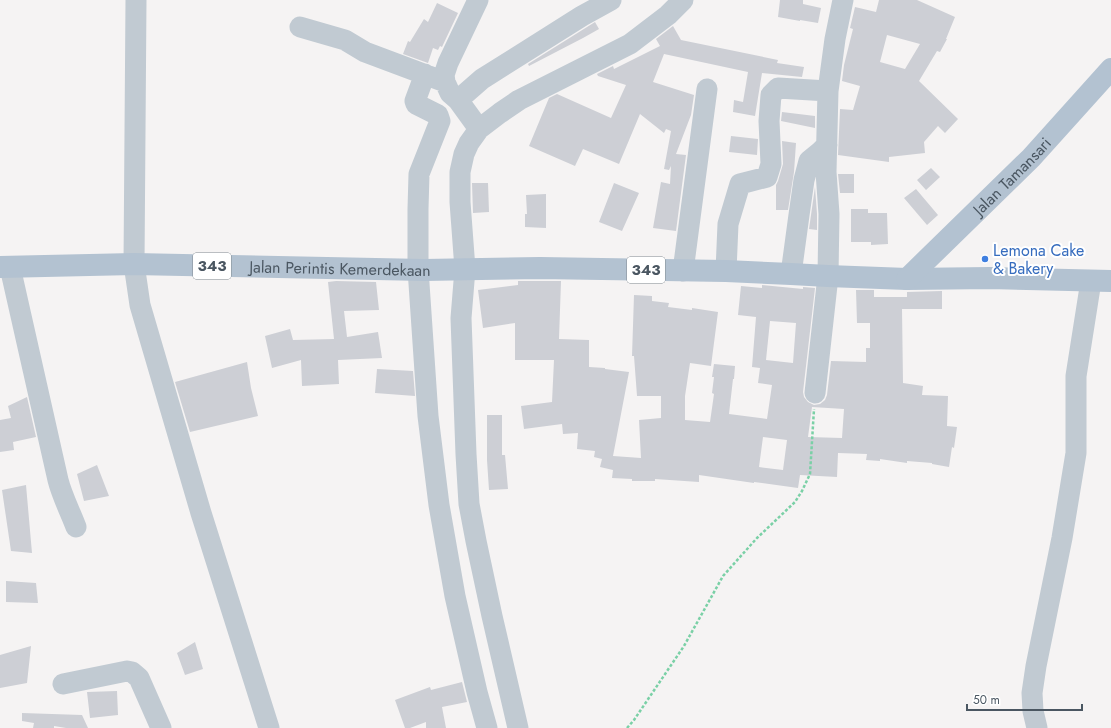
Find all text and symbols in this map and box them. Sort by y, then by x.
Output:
street label: Jalan Tamansari [967,132,1057,222]
place label: Lemona Cake & Bakery [993,239,1084,280]
road number: 343 [193,253,231,279]
marker: Lemona Cake & Bakery [980,254,990,264]
street label: Jalan Perintis Kemerdekaan [247,255,431,282]
road number: 343 [627,257,665,283]
scale bar [967,686,1082,712]
text: 50 m [973,691,1000,709]

